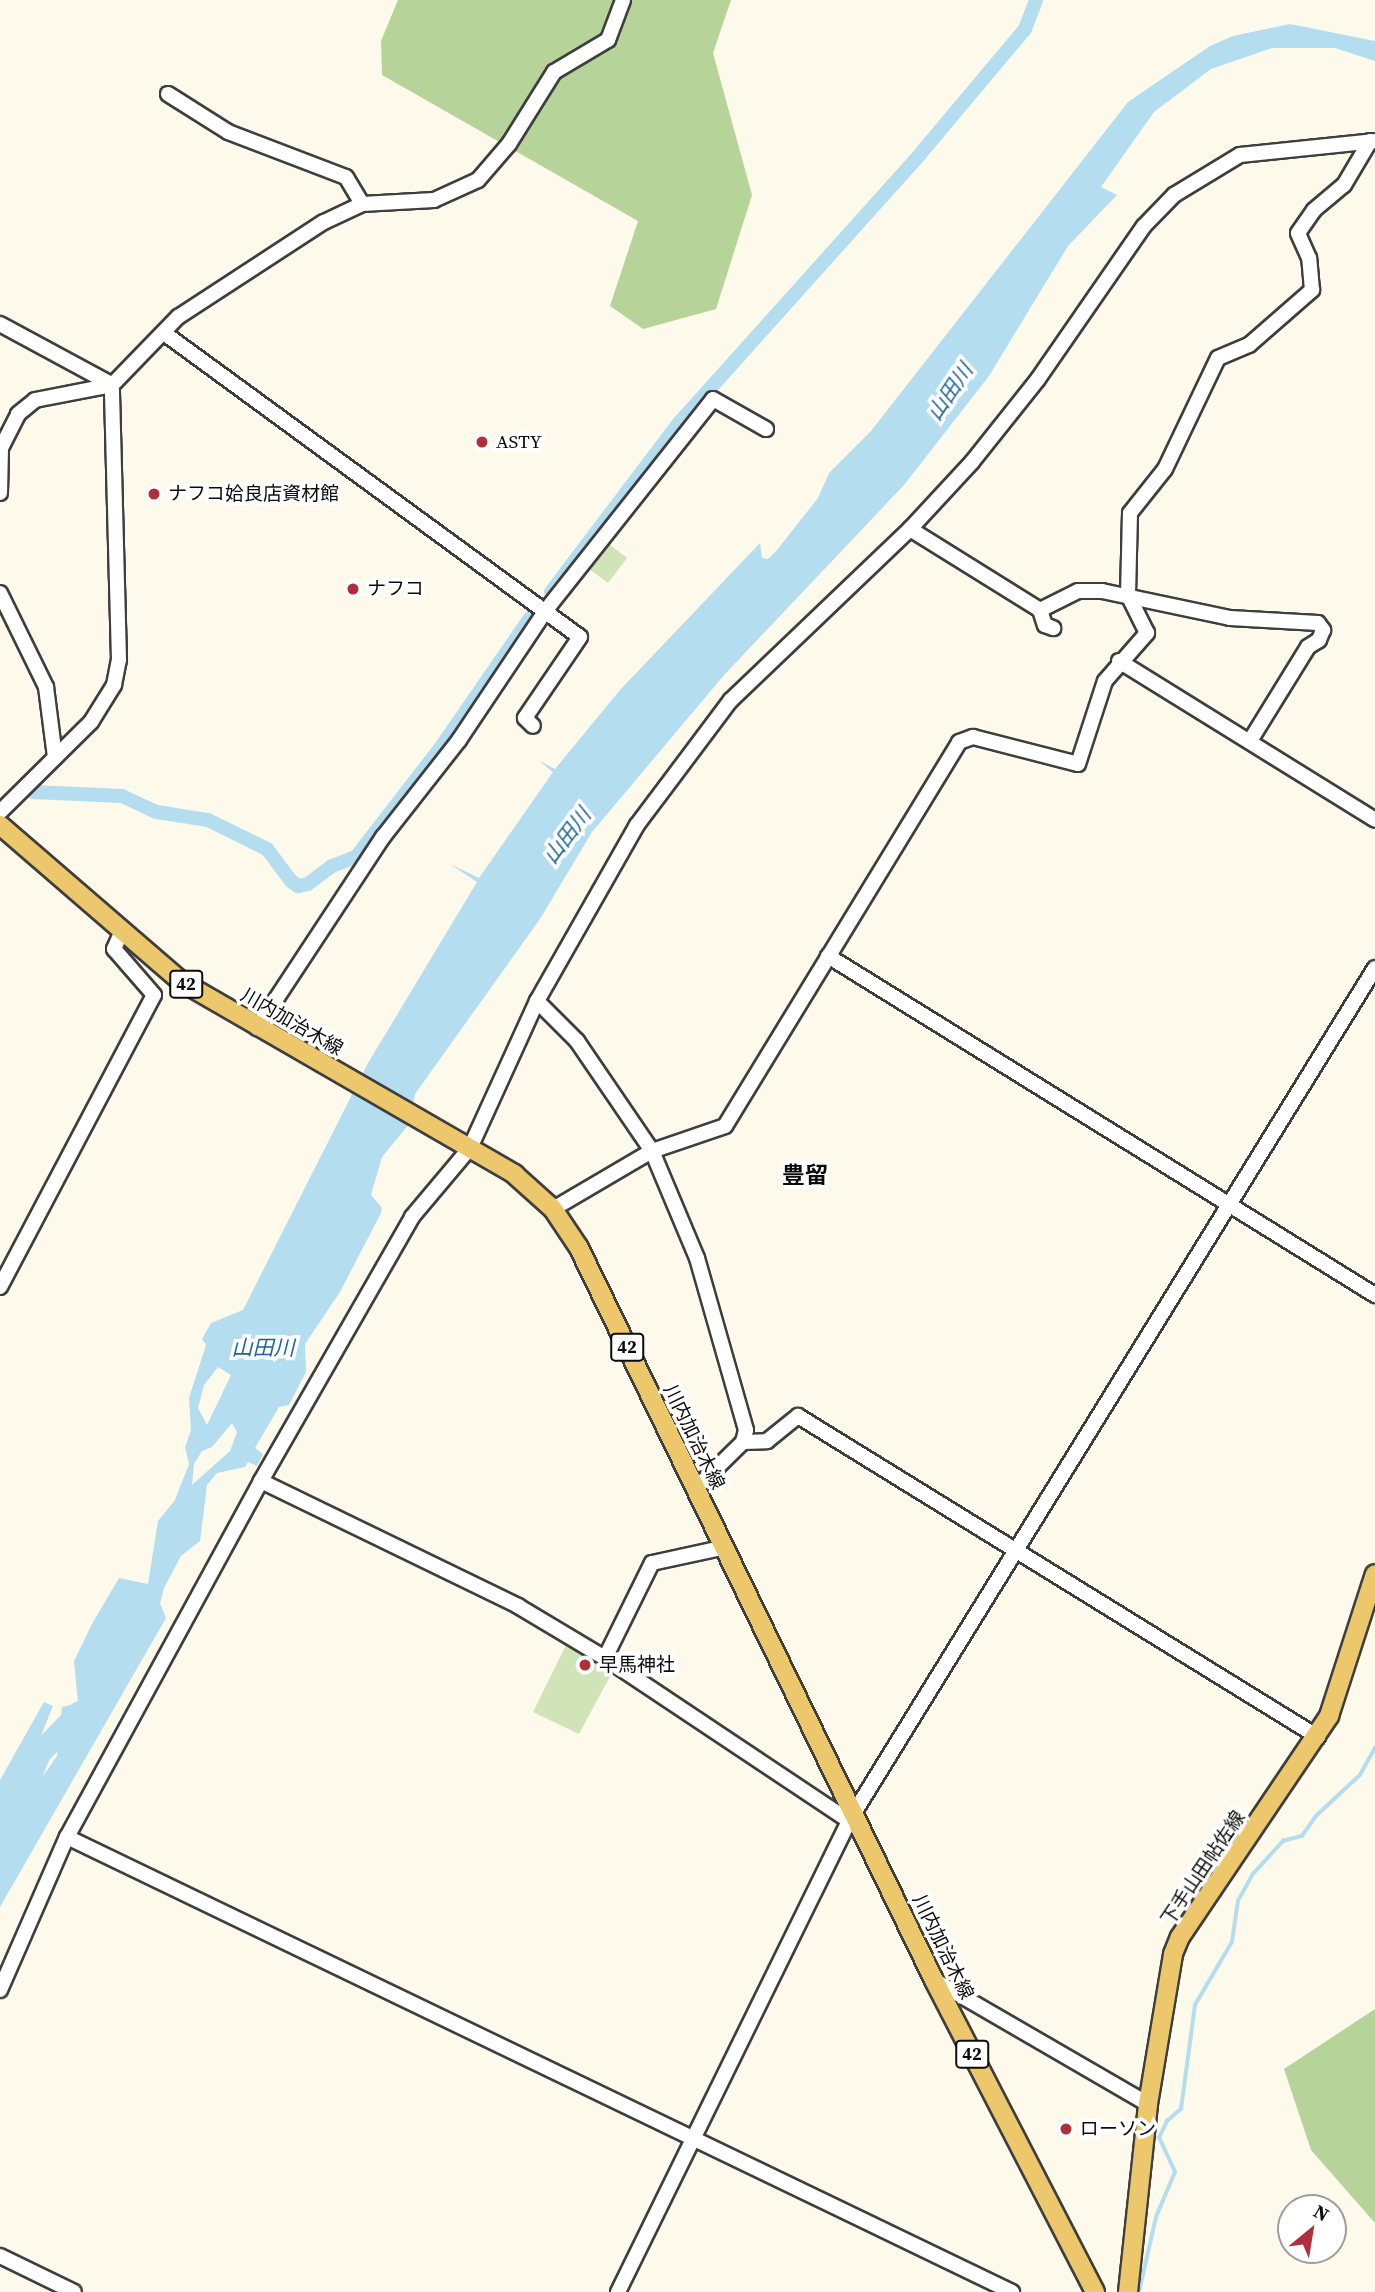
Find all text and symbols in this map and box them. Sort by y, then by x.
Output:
water label: 山田川 [922,359,978,425]
place label: ASTY [496,431,542,453]
marker: ASTY [474,434,490,450]
place label: ナフコ姶良店資材館 [168,483,339,505]
marker: ナフコ姶良店資材館 [146,486,162,502]
place label: ナフコ [367,578,424,600]
marker: ナフコ [345,581,361,597]
water label: 山田川 [538,803,596,869]
road number: 42 [168,970,204,999]
street label: 川内加治木線 [237,984,347,1060]
district label: 豊留 [782,1161,828,1189]
road number: 42 [610,1332,644,1362]
water label: 山田川 [232,1335,294,1361]
street label: 川内加治木線 [659,1381,729,1493]
place label: 早馬神社 [599,1654,675,1676]
marker: 早馬神社 [577,1657,593,1673]
street label: 下手山田帖佐線 [1156,1806,1250,1930]
street label: 川内加治木線 [908,1891,978,2003]
road number: 42 [954,2040,990,2068]
place label: ローソン [1080,2118,1156,2140]
marker: ローソン [1058,2121,1074,2137]
north arrow [1277,2194,1347,2264]
text: N [1309,2198,1334,2227]

